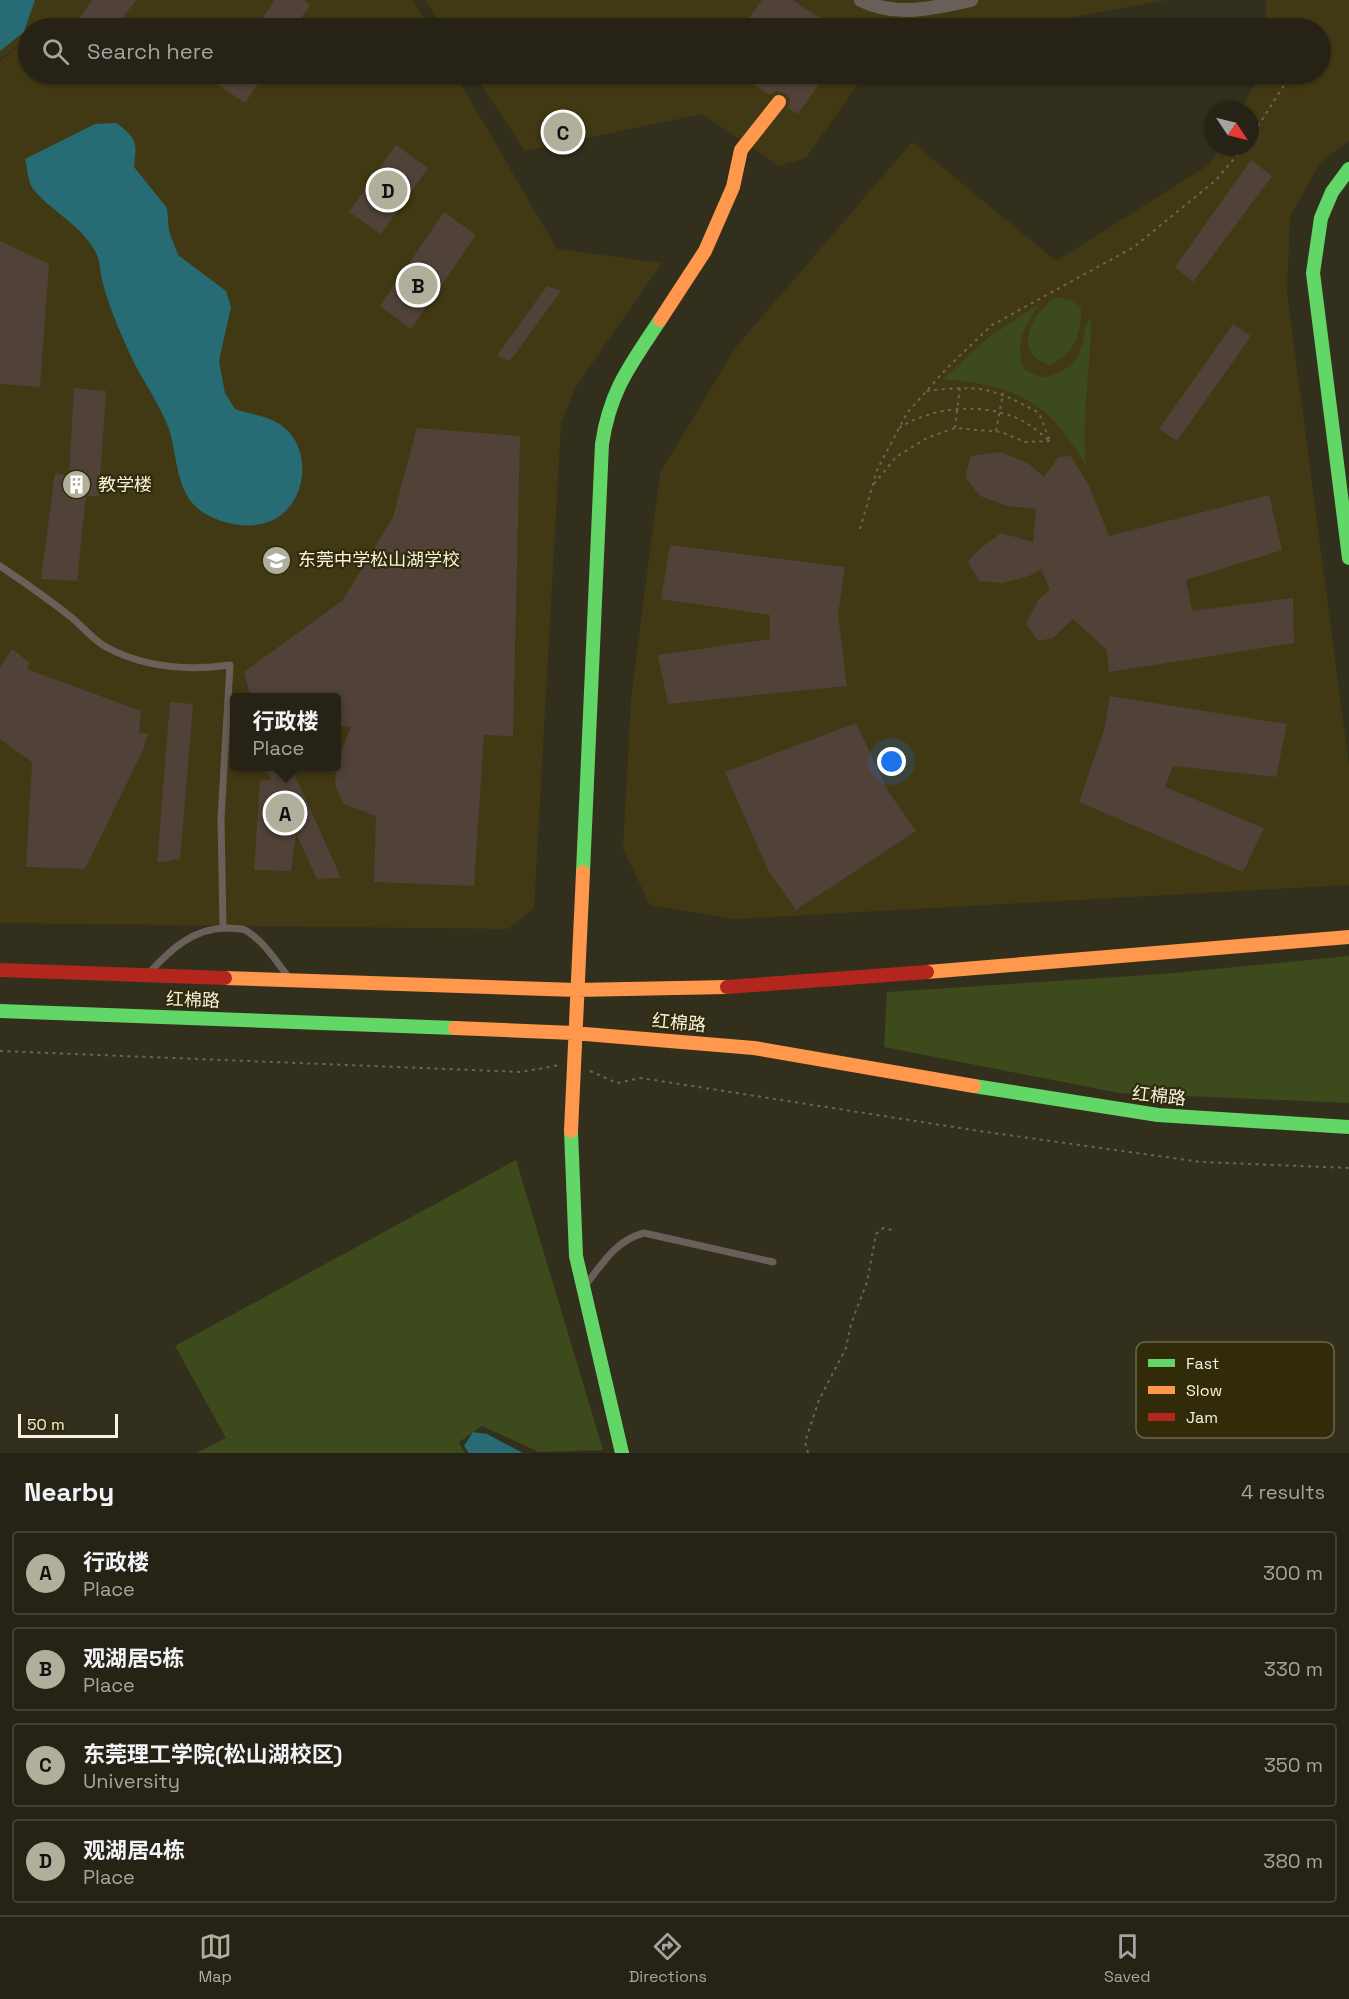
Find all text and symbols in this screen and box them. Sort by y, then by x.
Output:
search box [18,18,1331,84]
icon: search [39,35,72,68]
text: Search here [87,37,214,65]
north arrow [1205,102,1259,156]
pin: C [544,110,582,154]
pin: D [368,168,408,213]
pin: B [398,262,438,308]
building icon: 教学楼 [61,469,93,501]
place label: 教学楼 [98,473,152,496]
school or university icon: 东莞中学松山湖学校 [261,544,293,576]
place label: 东莞中学松山湖学校 [298,548,460,571]
popup [230,693,341,771]
text: 行政楼 [252,707,319,735]
text: Place [252,735,304,761]
your location [877,747,906,776]
pin: A [266,790,304,836]
street label: 红棉路 [166,987,220,1012]
street label: 红棉路 [651,1009,707,1036]
street label: 红棉路 [1131,1081,1187,1110]
legend [1136,1342,1334,1438]
text: Fast [1186,1353,1219,1374]
text: Slow [1186,1380,1222,1401]
text: Jam [1186,1407,1218,1428]
scale bar [18,1411,118,1438]
text: 50 m [27,1414,65,1435]
text: Nearby [24,1475,114,1509]
text: 4 results [1241,1479,1325,1505]
text: 行政楼 [83,1548,149,1576]
text: A [39,1560,52,1586]
text: 300 m [1263,1560,1323,1586]
text: Place [83,1576,135,1602]
text: 观湖居5栋 [83,1644,184,1672]
text: B [39,1656,52,1682]
text: 330 m [1264,1656,1323,1682]
text: Place [83,1672,135,1698]
text: 东莞理工学院(松山湖校区) [83,1740,342,1768]
text: C [39,1752,52,1778]
text: 350 m [1264,1752,1323,1778]
text: University [83,1768,180,1794]
text: 观湖居4栋 [83,1836,185,1864]
text: D [39,1848,52,1874]
text: 380 m [1263,1848,1323,1874]
text: Place [83,1864,135,1890]
tab: Map [198,1930,232,1987]
tab: Directions [629,1930,707,1987]
tab: Saved [1104,1930,1151,1987]

